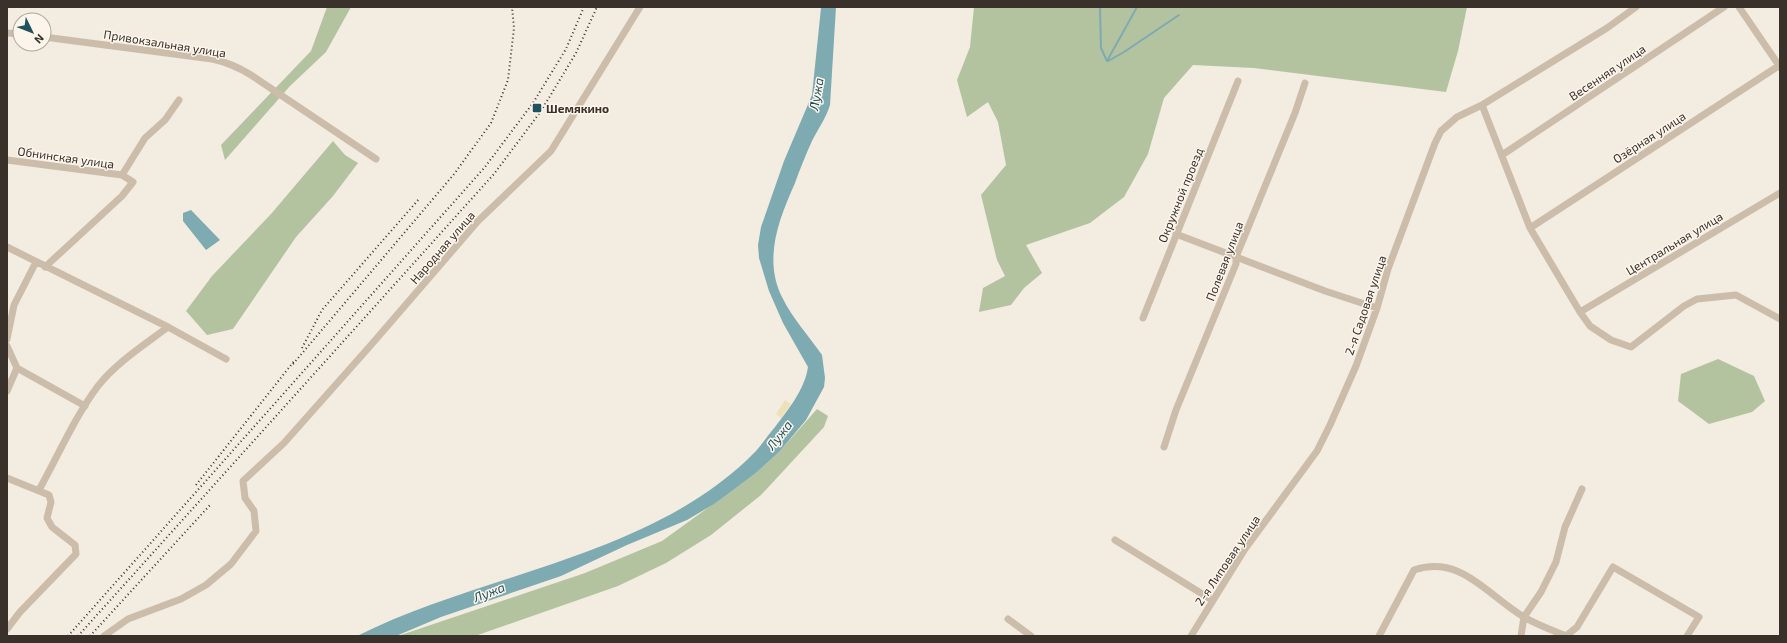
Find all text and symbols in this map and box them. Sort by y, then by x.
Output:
north arrow [12,12,52,52]
street label: Привокзальная улица [103,26,227,61]
text: N [32,32,47,47]
street label: Весенняя улица [1566,41,1649,104]
water label: Лужа [805,76,827,113]
place label: Шемякино [546,101,609,115]
marker: Шемякино [531,102,543,114]
street label: Озёрная улица [1610,108,1688,167]
street label: Обнинская улица [17,143,115,172]
street label: Окружной проезд [1155,146,1206,245]
street label: Народная улица [407,208,478,287]
street label: Центральная улица [1623,209,1725,278]
street label: Полевая улица [1202,219,1247,303]
street label: 2-я Садовая улица [1341,253,1390,357]
water label: Лужа [762,417,795,454]
street label: 2-я Липовая улица [1192,512,1263,608]
water label: Лужа [470,579,507,606]

